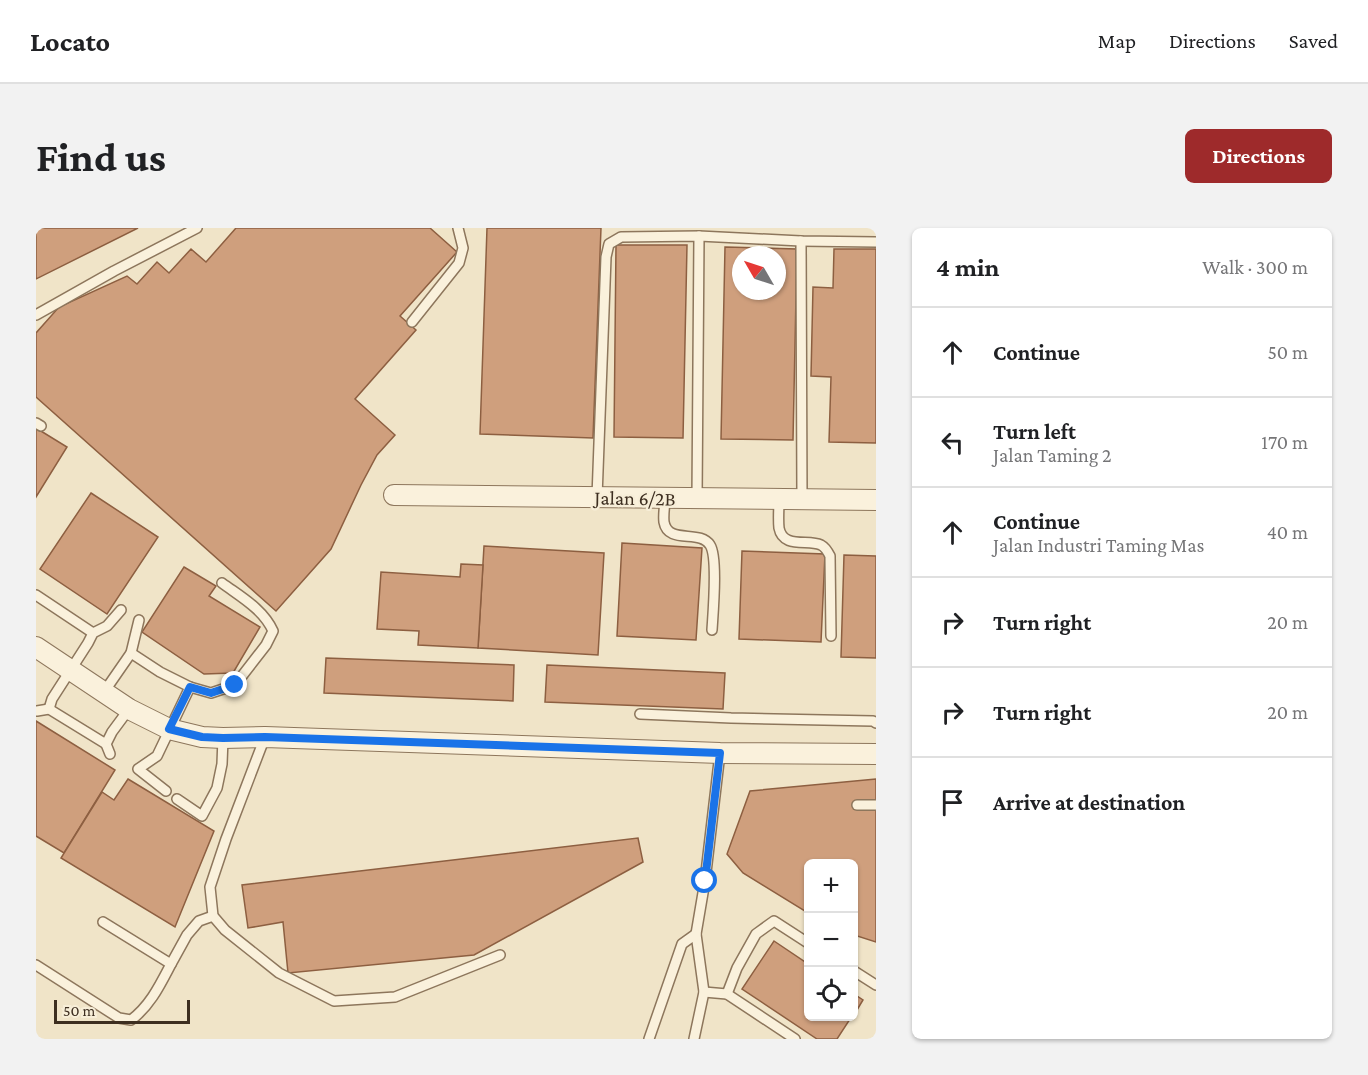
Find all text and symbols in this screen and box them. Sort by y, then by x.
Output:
text: Locato [30,26,110,57]
text: Map [1098,29,1136,53]
text: Directions [1169,29,1256,53]
text: Saved [1289,29,1338,53]
button: Directions [1185,129,1332,183]
text: Find us [36,133,166,180]
north arrow [732,246,786,300]
text: 4 min [936,253,1000,282]
text: Walk · 300 m [1202,256,1308,278]
icon: ahead [936,336,969,369]
text: Continue [993,340,1080,365]
text: 50 m [1267,341,1308,363]
text: Turn left [993,419,1076,444]
icon: left [936,426,969,459]
text: 170 m [1261,431,1308,453]
text: Jalan Taming 2 [993,444,1112,466]
street label: Jalan 6/2B [592,486,676,511]
text: Continue [993,509,1080,534]
icon: ahead [936,516,969,549]
text: 40 m [1267,521,1308,543]
text: Jalan Industri Taming Mas [993,534,1204,556]
icon: right [936,606,969,639]
text: Turn right [993,610,1091,635]
text: 20 m [1267,611,1308,633]
route end [221,671,247,697]
icon: right [936,696,969,729]
text: Turn right [993,700,1091,725]
text: 20 m [1267,701,1308,723]
icon: arrive [936,786,969,819]
text: Arrive at destination [993,790,1185,815]
map controls [804,859,858,1021]
button: + [804,859,858,913]
route start [691,867,717,893]
button: − [804,913,858,967]
button: locate [804,967,858,1021]
scale bar [54,997,190,1024]
text: 50 m [63,1002,95,1019]

